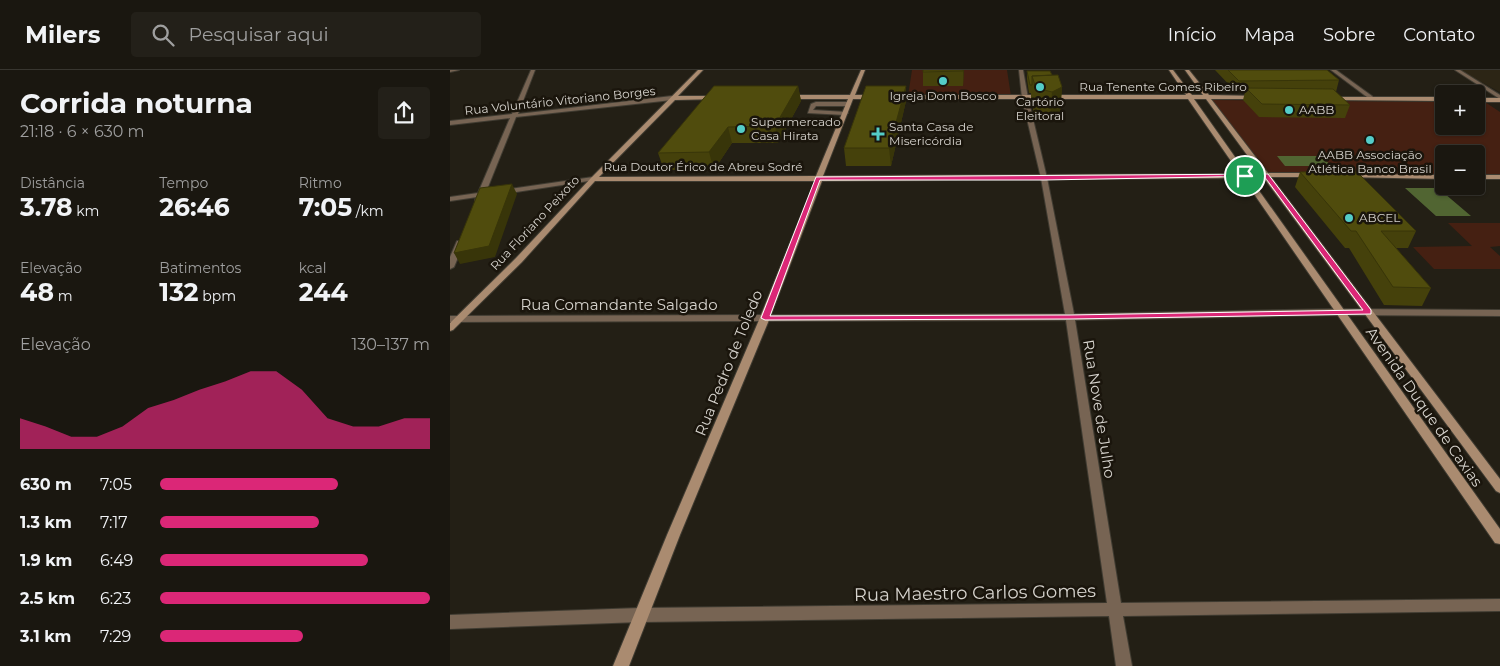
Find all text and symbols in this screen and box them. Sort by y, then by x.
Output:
search box [131,12,481,57]
text: Milers [25,20,101,49]
icon: search [149,21,177,49]
text: Pesquisar aqui [189,23,329,46]
text: Início [1168,24,1216,46]
text: Mapa [1244,24,1295,46]
text: Sobre [1323,24,1375,46]
text: Contato [1403,24,1475,46]
marker: Igreja Dom Bosco [937,75,949,87]
street label: Rua Tenente Gomes Ribeiro [1079,79,1247,94]
marker: Cartório Eleitoral [1034,81,1046,93]
street label: Rua Voluntário Vitoriano Borges [464,83,656,118]
map controls [1435,85,1485,195]
button: + [1435,85,1485,135]
text: Corrida noturna [20,86,253,120]
button: share [378,87,430,139]
place label: Igreja Dom Bosco [889,88,997,103]
place label: Cartório Eleitoral [1016,94,1064,123]
place label: AABB [1299,102,1334,117]
marker: AABB [1283,104,1295,116]
place label: Supermercado Casa Hirata [751,114,841,143]
place label: Santa Casa de Misericórdia [889,119,973,148]
text: 21:18 · 6 × 630 m [20,122,145,141]
marker: Supermercado Casa Hirata [735,123,747,135]
marker: Santa Casa de Misericórdia [871,127,885,141]
marker: AABB Associação Atlética Banco Brasil [1364,134,1376,146]
button: − [1435,145,1485,195]
place label: AABB Associação Atlética Banco Brasil [1308,147,1432,176]
pin [1224,155,1266,197]
street label: Rua Doutor Érico de Abreu Sodré [603,159,803,174]
icon: arrive [1231,162,1259,190]
street label: Rua Floriano Peixoto [487,172,582,273]
text: Distância [20,174,85,192]
text: Tempo [159,174,208,192]
text: Ritmo [299,174,342,192]
text: 3.78 [20,192,73,222]
text: 26:46 [159,192,230,222]
text: 7:05 [299,192,352,222]
text: km [73,202,99,220]
text: /km [352,202,384,220]
place label: ABCEL [1359,210,1400,225]
marker: ABCEL [1343,212,1355,224]
text: Elevação [20,259,82,277]
text: Batimentos [159,259,241,277]
text: kcal [299,259,327,277]
text: 48 [20,277,54,307]
text: 132 [159,277,199,307]
text: 244 [299,277,348,307]
text: m [54,287,73,305]
text: bpm [199,287,236,305]
street label: Rua Pedro de Toledo [691,287,767,439]
street label: Rua Comandante Salgado [520,295,718,314]
street label: Avenida Duque de Caxias [1362,323,1487,490]
text: Elevação [20,335,91,354]
text: 130–137 m [352,335,430,354]
street label: Rua Nove de Julho [1079,338,1120,480]
text: 630 m [20,475,72,494]
text: 7:05 [100,475,132,494]
text: 1.3 km [20,513,72,532]
text: 7:17 [100,513,128,532]
text: 1.9 km [20,551,72,570]
text: 6:49 [100,551,133,570]
street label: Rua Maestro Carlos Gomes [854,580,1096,606]
text: 2.5 km [20,589,75,608]
text: 6:23 [100,589,131,608]
text: 3.1 km [20,627,71,646]
text: 7:29 [100,627,131,646]

